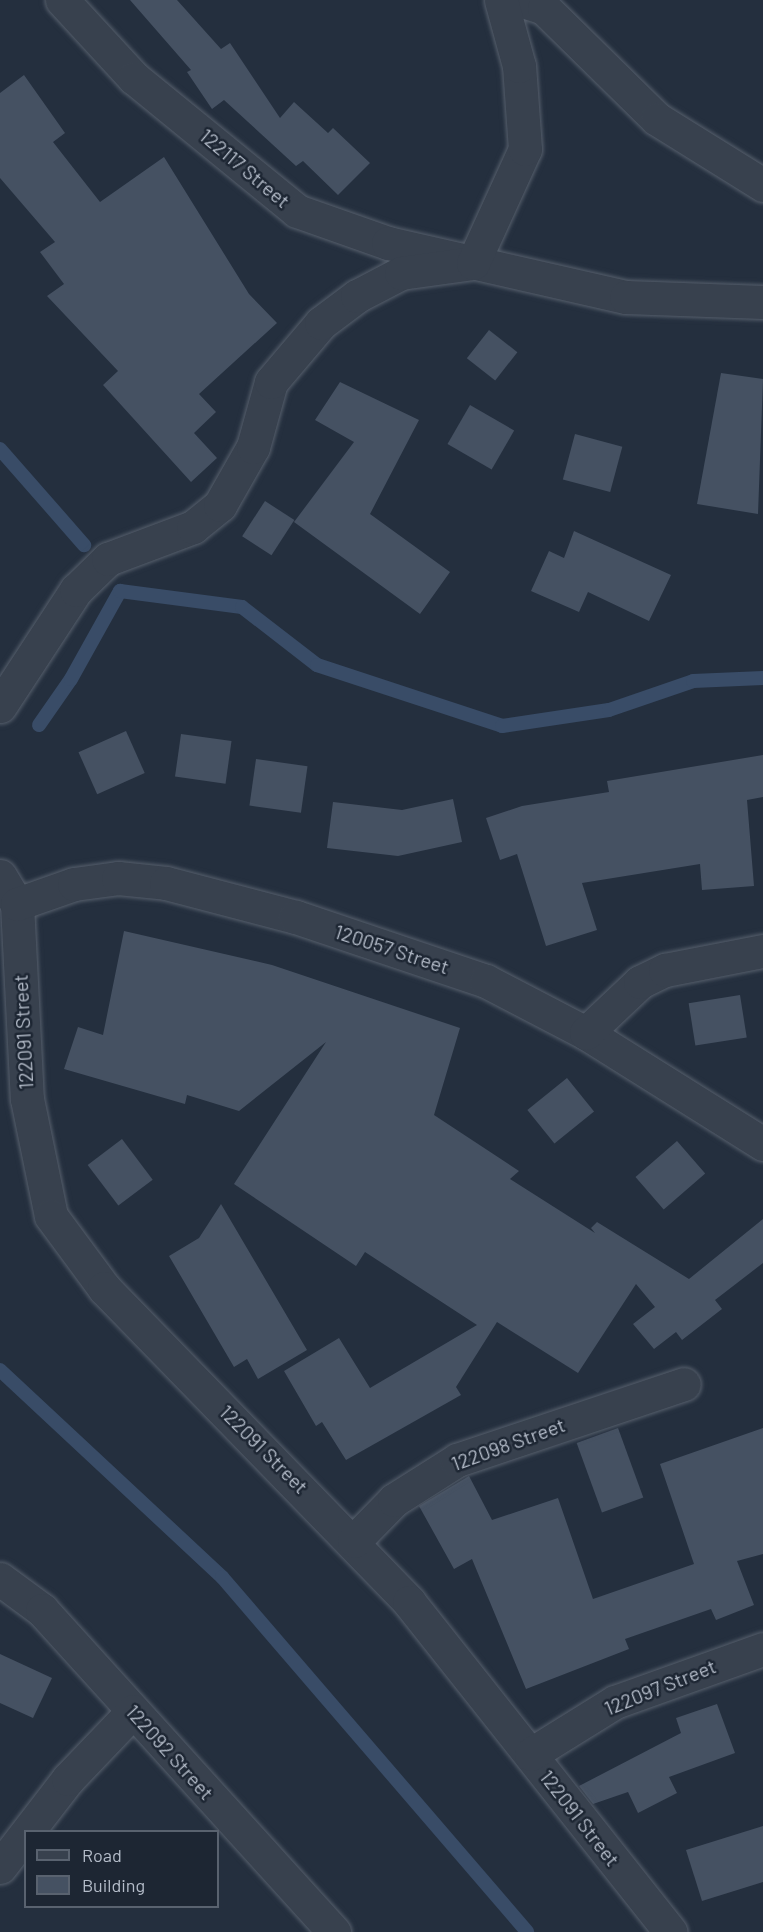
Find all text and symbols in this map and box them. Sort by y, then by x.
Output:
street label: 122117 Street [195,123,295,213]
street label: 120057 Street [332,919,452,979]
street label: 122091 Street [8,974,38,1090]
street label: 122091 Street [215,1400,313,1498]
street label: 122098 Street [448,1412,568,1476]
street label: 122097 Street [601,1654,719,1720]
street label: 122092 Street [121,1700,219,1804]
street label: 122091 Street [535,1765,625,1871]
legend [24,1830,219,1908]
text: Road [82,1844,122,1866]
text: Building [82,1874,145,1896]

